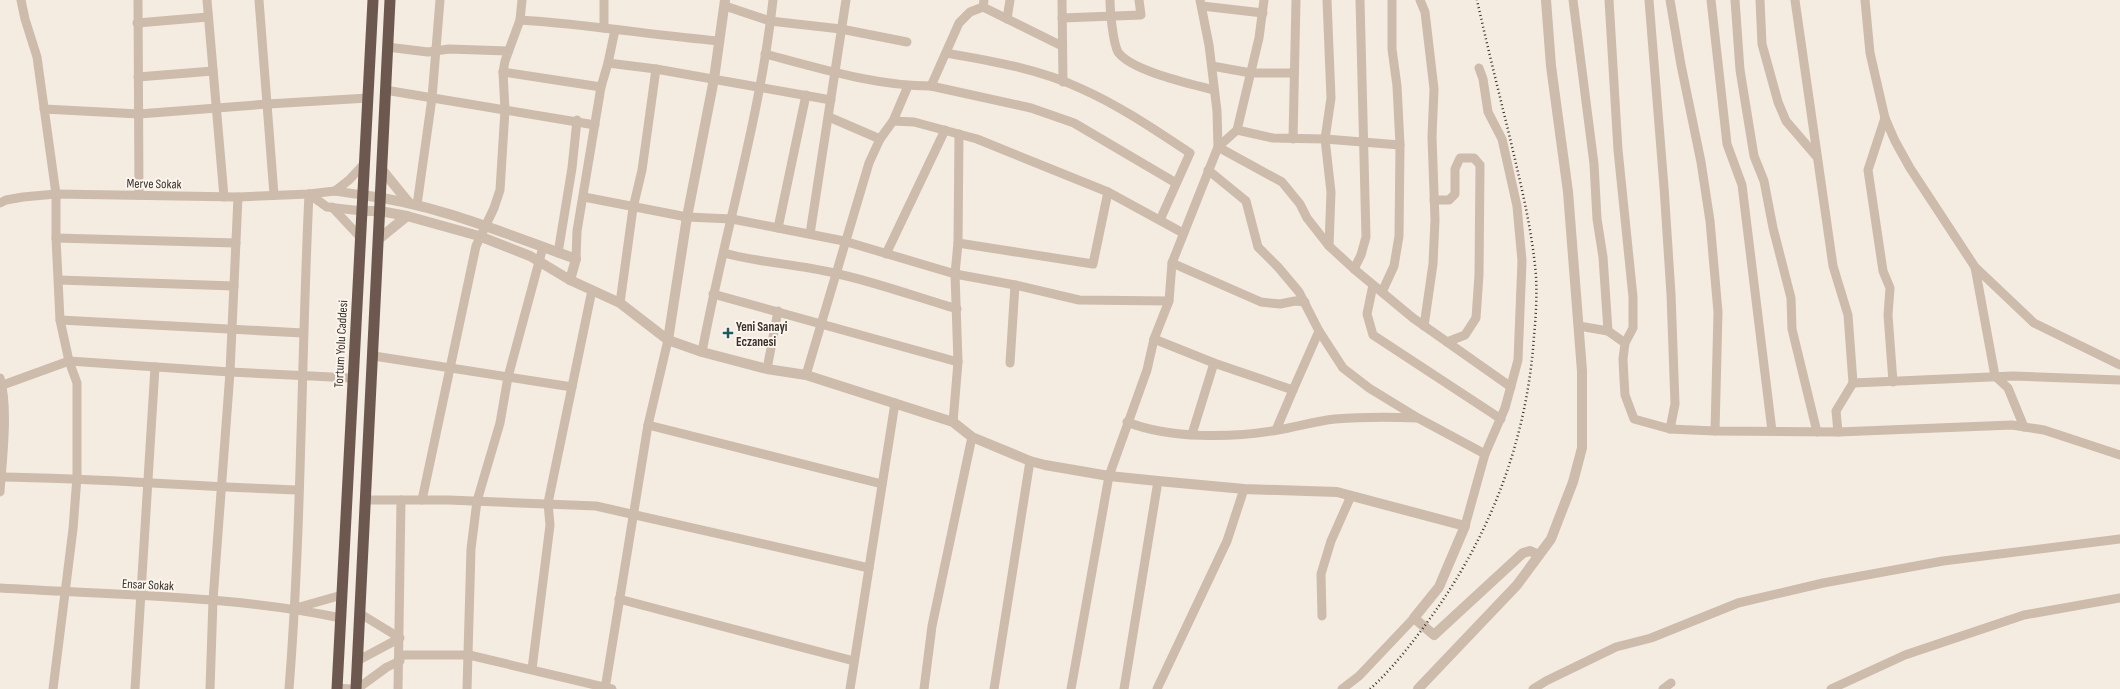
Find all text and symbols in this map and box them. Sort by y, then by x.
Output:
street label: Merve Sokak [126,176,182,192]
street label: Tortum Yolu Caddesi [331,300,351,388]
place label: Yeni Sanayi Eczanesi [736,319,788,350]
marker: Yeni Sanayi Eczanesi [723,328,733,338]
street label: Ensar Sokak [121,576,174,594]

